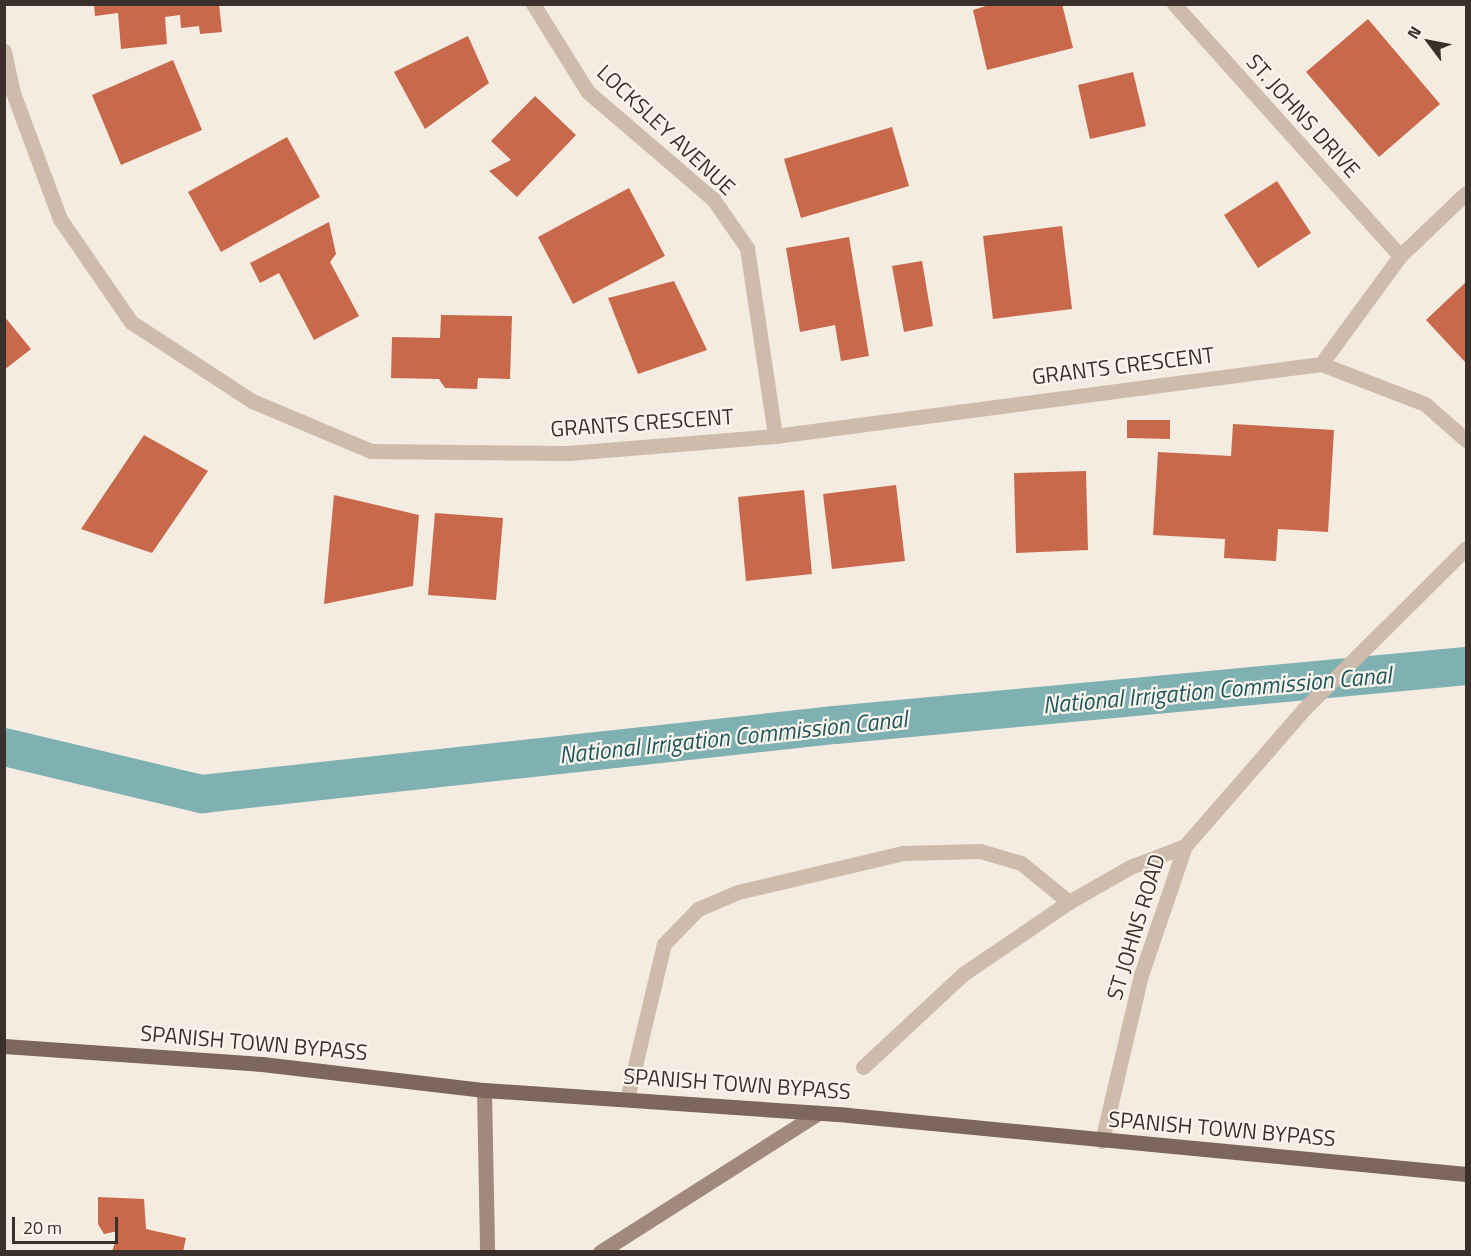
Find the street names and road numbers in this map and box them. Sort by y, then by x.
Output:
street label: ST. JOHNS DRIVE [1241,49,1365,183]
street label: LOCKSLEY AVENUE [592,59,740,201]
street label: GRANTS CRESCENT [1030,342,1216,390]
street label: GRANTS CRESCENT [550,403,734,443]
street label: ST JOHNS ROAD [1101,851,1171,1003]
street label: SPANISH TOWN BYPASS [139,1020,369,1066]
street label: SPANISH TOWN BYPASS [622,1063,852,1105]
street label: SPANISH TOWN BYPASS [1107,1106,1337,1152]

